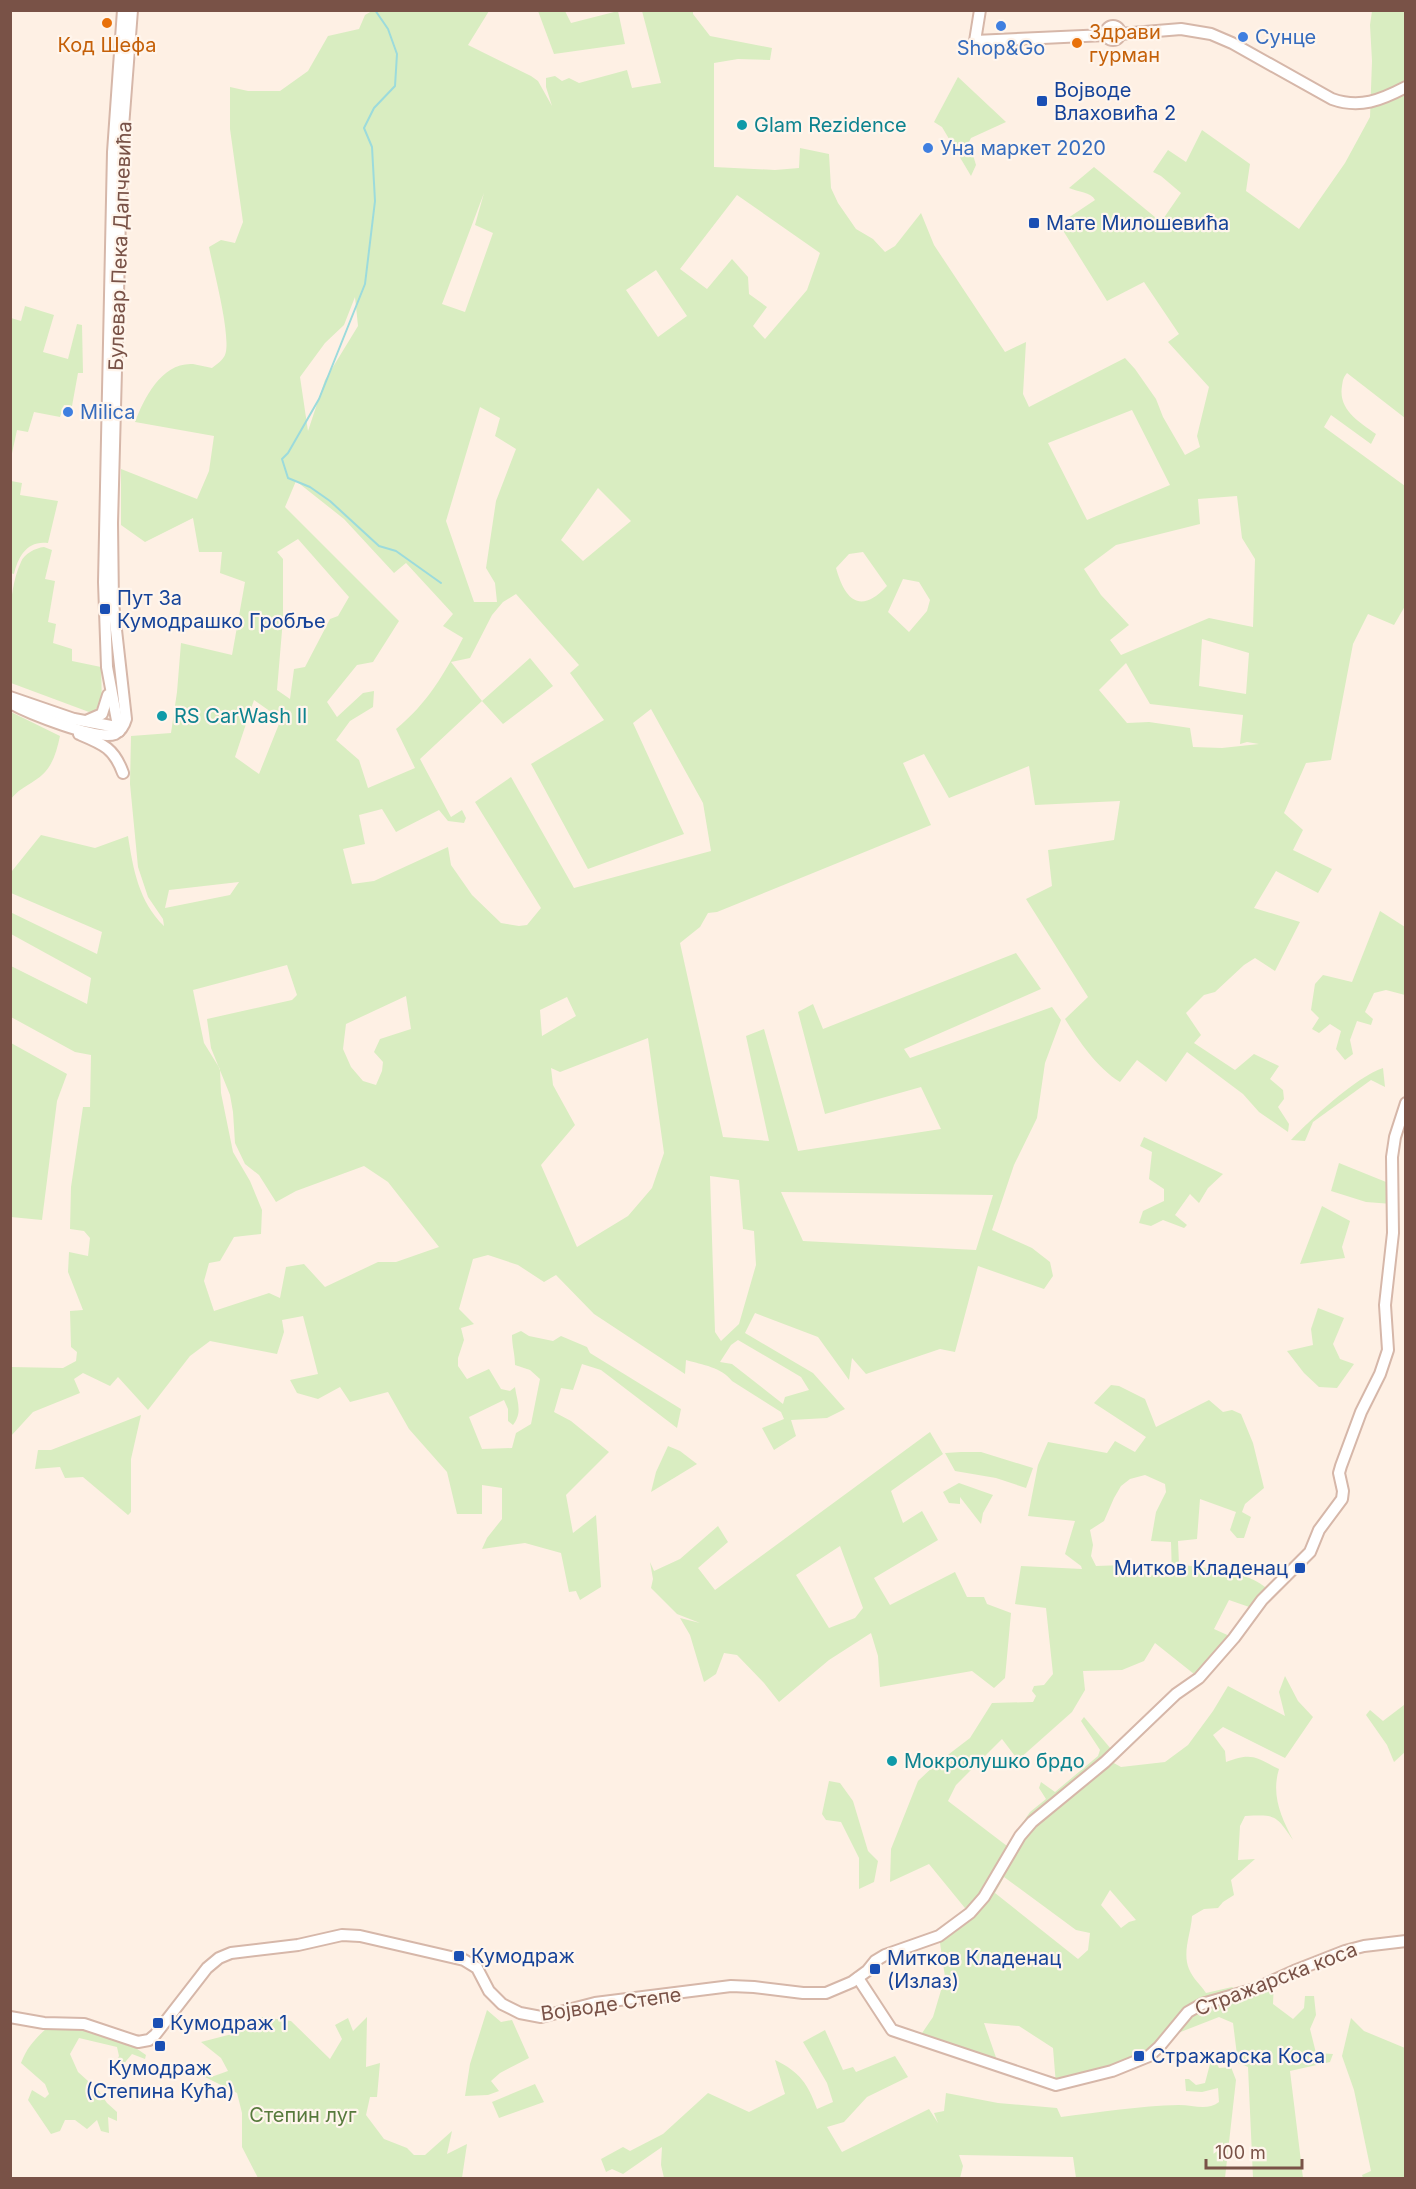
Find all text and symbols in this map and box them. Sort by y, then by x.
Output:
marker: Код Шефа [100,16,114,30]
marker: Shop&Go [994,19,1008,33]
place label: Здрави гурман [1089,20,1161,67]
place label: Сунце [1255,25,1316,49]
marker: Сунце [1236,30,1250,44]
place label: Код Шефа [58,33,156,57]
place label: Shop&Go [957,36,1045,60]
marker: Здрави гурман [1070,36,1084,50]
place label: Војводе Влаховића 2 [1054,78,1176,125]
marker: Војводе Влаховића 2 [1035,94,1049,108]
place label: Glam Rezidence [754,113,907,137]
marker: Glam Rezidence [735,118,749,132]
street label: Булевар Пека Дапчевића [104,121,136,371]
place label: Уна маркет 2020 [940,136,1106,160]
marker: Уна маркет 2020 [921,141,935,155]
place label: Мате Милошевића [1046,211,1229,235]
marker: Мате Милошевића [1027,216,1041,230]
place label: Milica [80,400,135,424]
marker: Milica [61,405,75,419]
place label: Пут За Кумодрашко Гробље [117,586,326,633]
marker: Пут За Кумодрашко Гробље [98,602,112,616]
place label: RS CarWash II [174,704,307,728]
marker: RS CarWash II [155,709,169,723]
place label: Митков Кладенац [1114,1556,1288,1580]
marker: Митков Кладенац [1293,1561,1307,1575]
place label: Мокролушко брдо [904,1749,1085,1773]
marker: Мокролушко брдо [885,1754,899,1768]
street label: Стражарска коса [1191,1937,1361,2021]
place label: Кумодраж [471,1944,575,1968]
place label: Митков Кладенац (Излаз) [887,1946,1061,1993]
marker: Кумодраж [452,1949,466,1963]
marker: Митков Кладенац (Излаз) [868,1962,882,1976]
street label: Војводе Степе [539,1982,683,2026]
place label: Кумодраж 1 [170,2011,287,2035]
marker: Кумодраж 1 [151,2016,165,2030]
marker: Кумодраж (Степина Кућа) [153,2039,167,2053]
place label: Стражарска Коса [1151,2044,1325,2068]
marker: Стражарска Коса [1132,2049,1146,2063]
place label: Кумодраж (Степина Кућа) [85,2056,235,2103]
park label: Степин луг [249,2103,357,2127]
scale bar [1206,2132,1302,2170]
text: 100 m [1215,2142,1266,2163]

